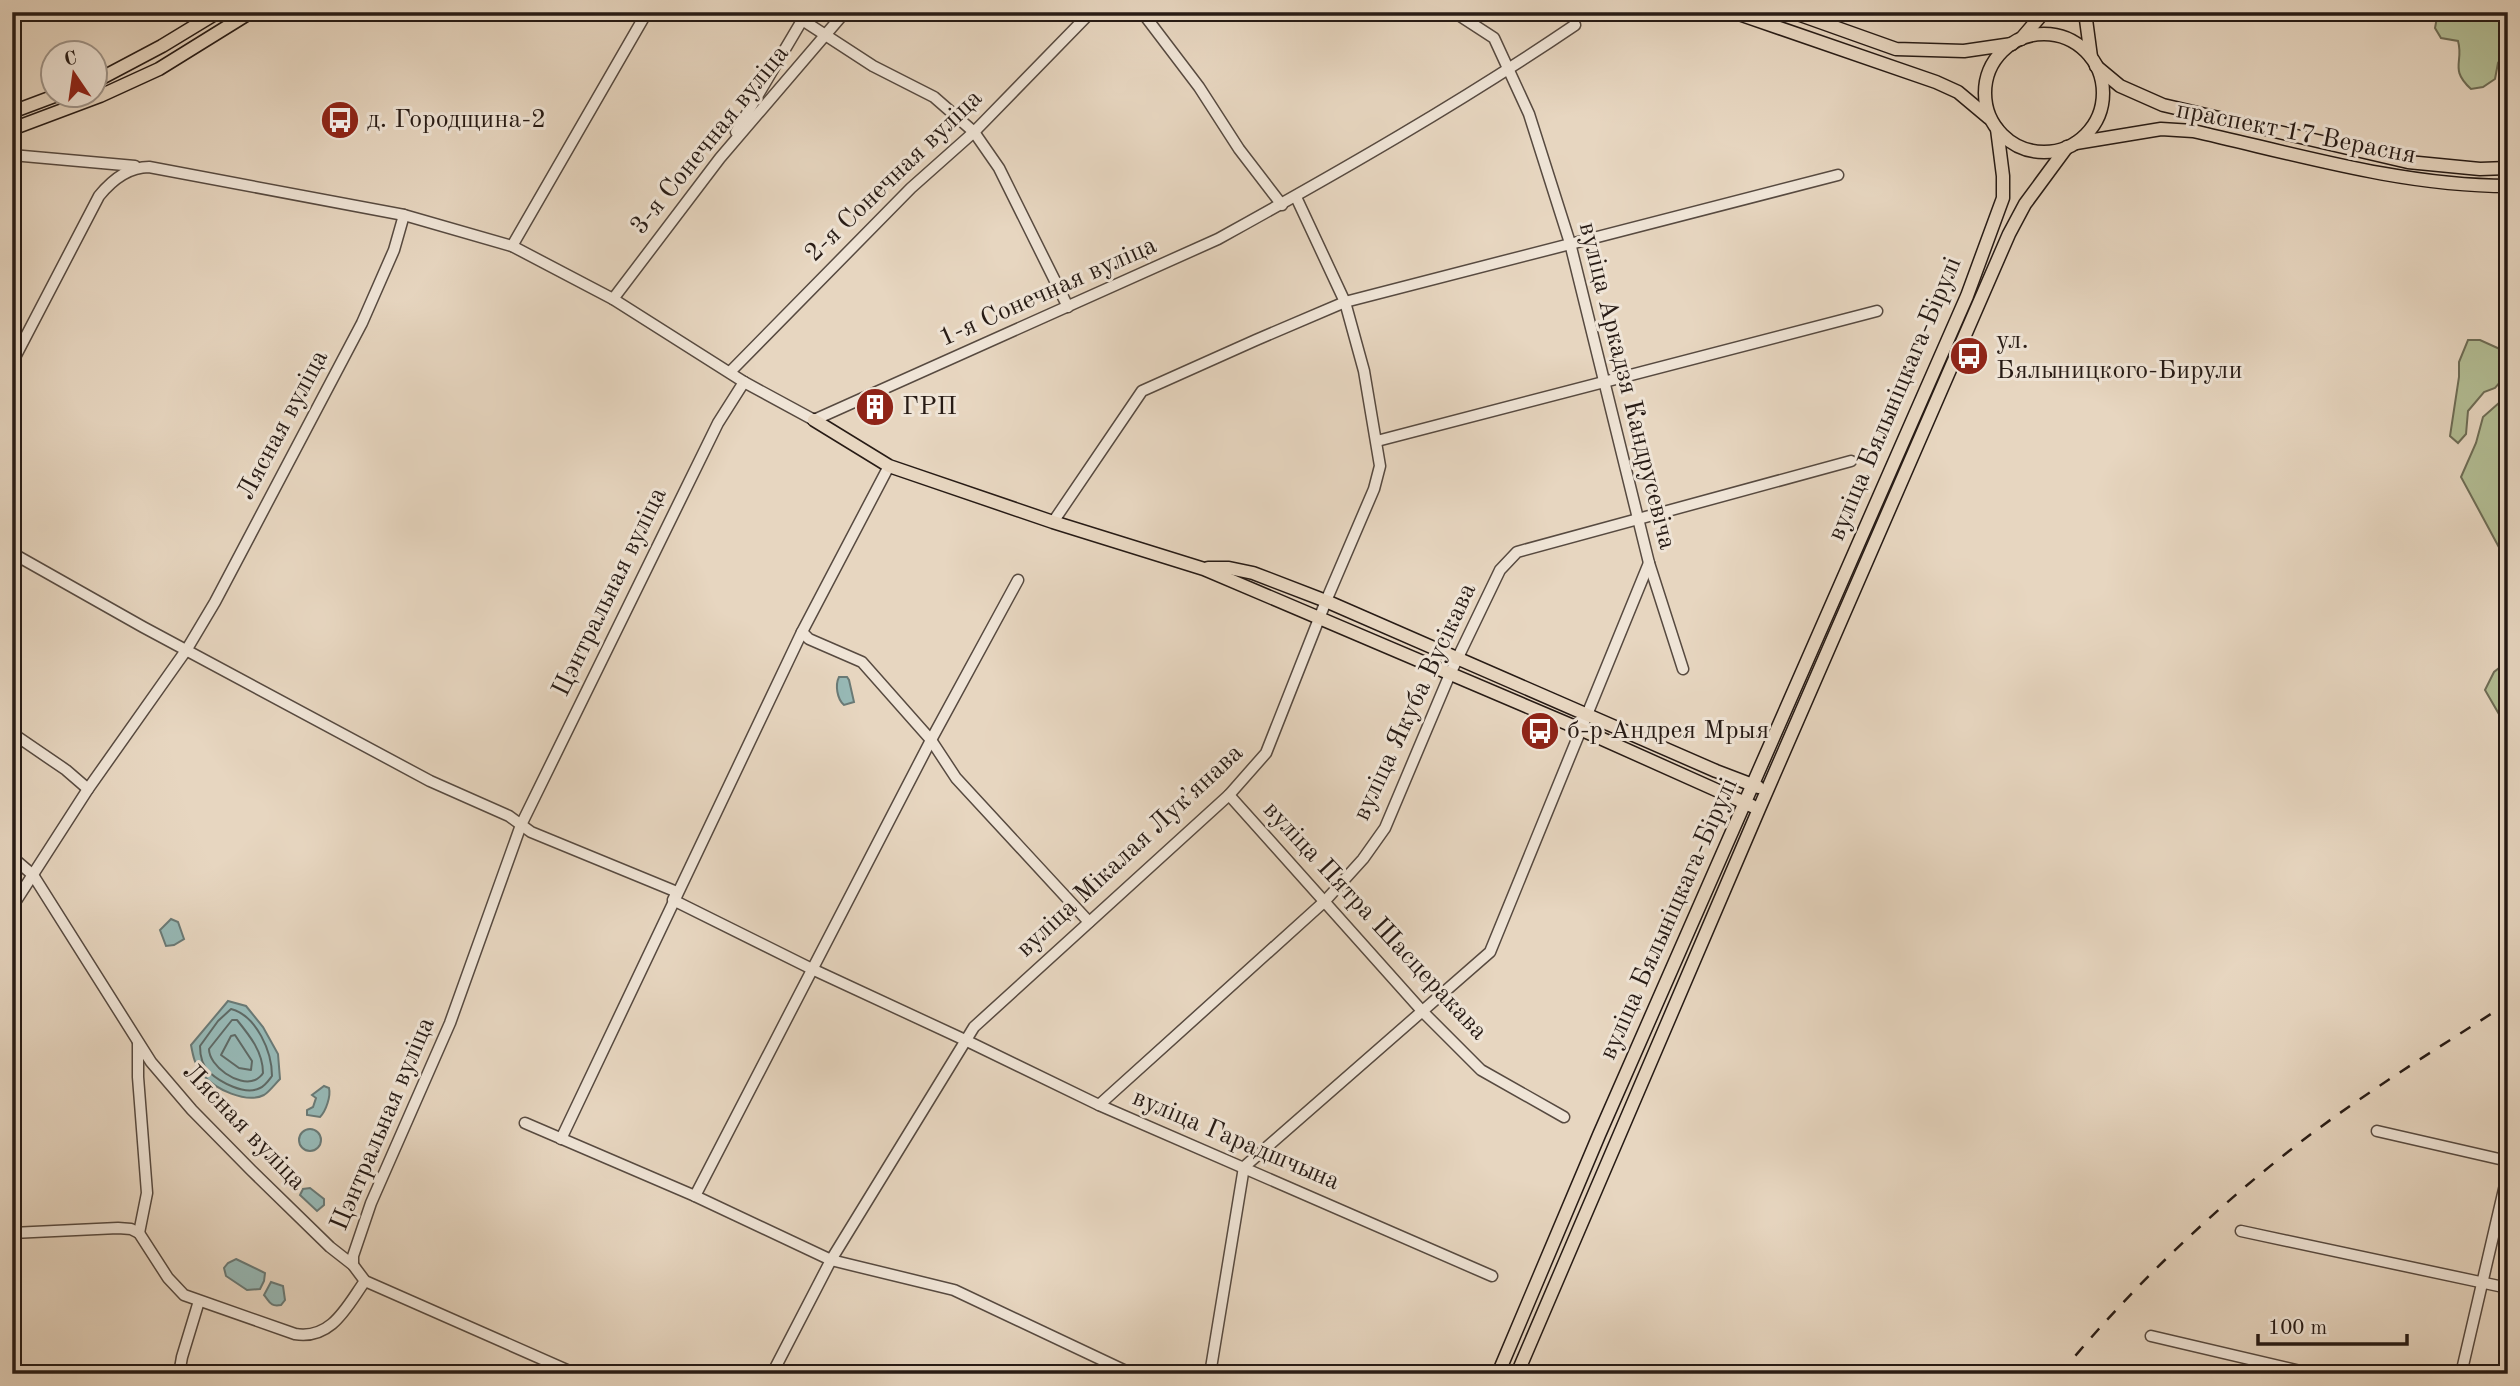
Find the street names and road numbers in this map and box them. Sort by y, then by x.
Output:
street label: 3-я Сонечная вуліца [626,40,794,239]
street label: 2-я Сонечная вуліца [800,85,988,267]
street label: праспект 17 Верасня [2174,97,2418,169]
street label: вуліца Аркадзя Кандрусевіча [1574,220,1680,552]
street label: 1-я Сонечная вуліца [935,232,1161,352]
street label: вуліца Бялыніцкага-Бірулі [1823,253,1967,545]
street label: Лясная вуліца [233,346,333,504]
street label: Цэнтральная вуліца [548,483,672,701]
street label: вуліца Якуба Вусікава [1349,579,1482,825]
street label: вуліца Мікалая Лукʼянава [1012,739,1248,962]
street label: вуліца Бялыніцкага-Бірулі [1595,774,1743,1064]
street label: вуліца Пятра Шасцеракава [1258,797,1492,1045]
street label: Цэнтральная вуліца [326,1013,440,1235]
street label: Лясная вуліца [177,1059,311,1195]
street label: вуліца Гарадшчына [1129,1085,1344,1195]

